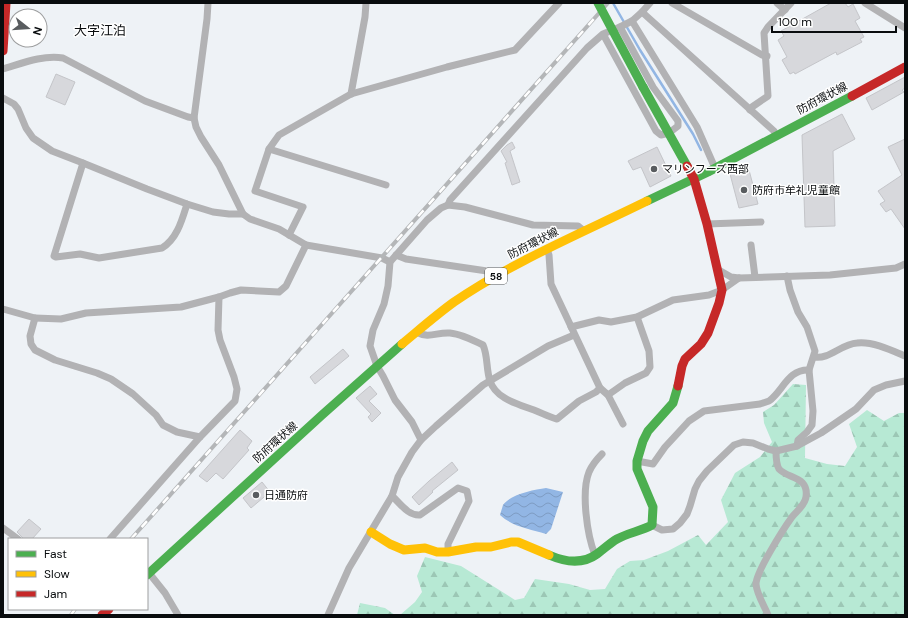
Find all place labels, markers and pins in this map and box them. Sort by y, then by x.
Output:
place label: マリンフーズ西部 [662,162,749,176]
marker: マリンフーズ西部 [649,164,659,174]
place label: 防府市牟礼児童館 [752,183,840,197]
marker: 防府市牟礼児童館 [739,185,749,195]
place label: 日通防府 [264,488,308,502]
marker: 日通防府 [251,490,261,500]

